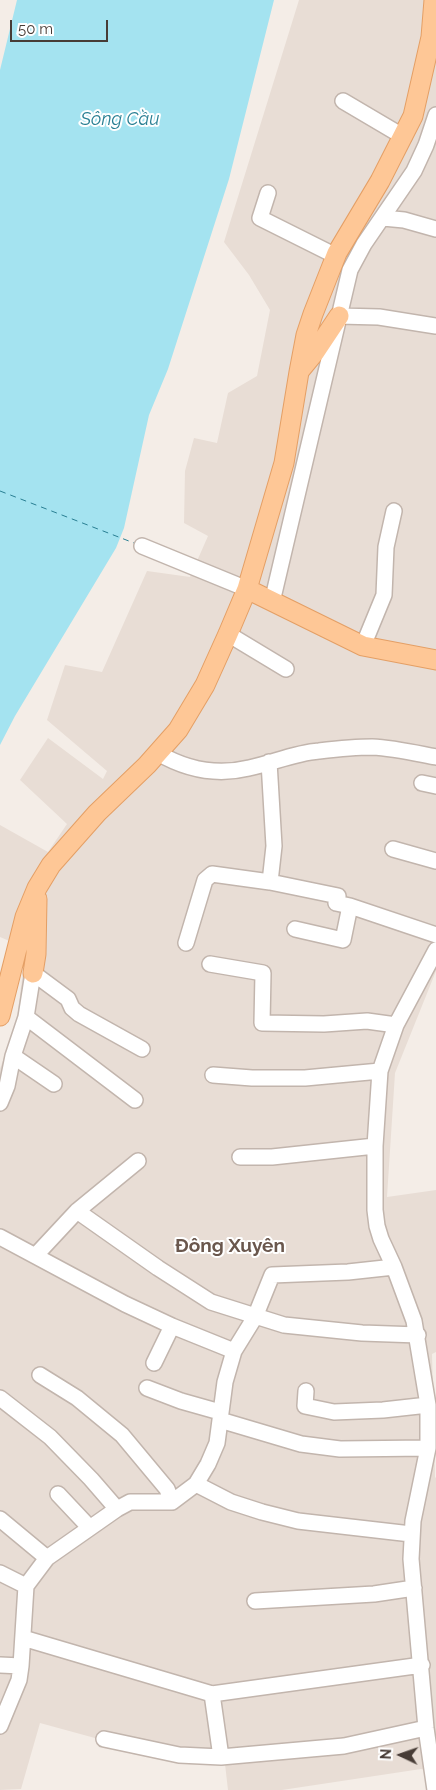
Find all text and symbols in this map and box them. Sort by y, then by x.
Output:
scale bar [12,10,110,42]
text: 50 m [18,20,53,38]
water label: Sông Cầu [81,109,159,131]
district label: Đông Xuyên [175,1235,285,1257]
north arrow [376,1730,426,1780]
text: N [378,1748,394,1760]

